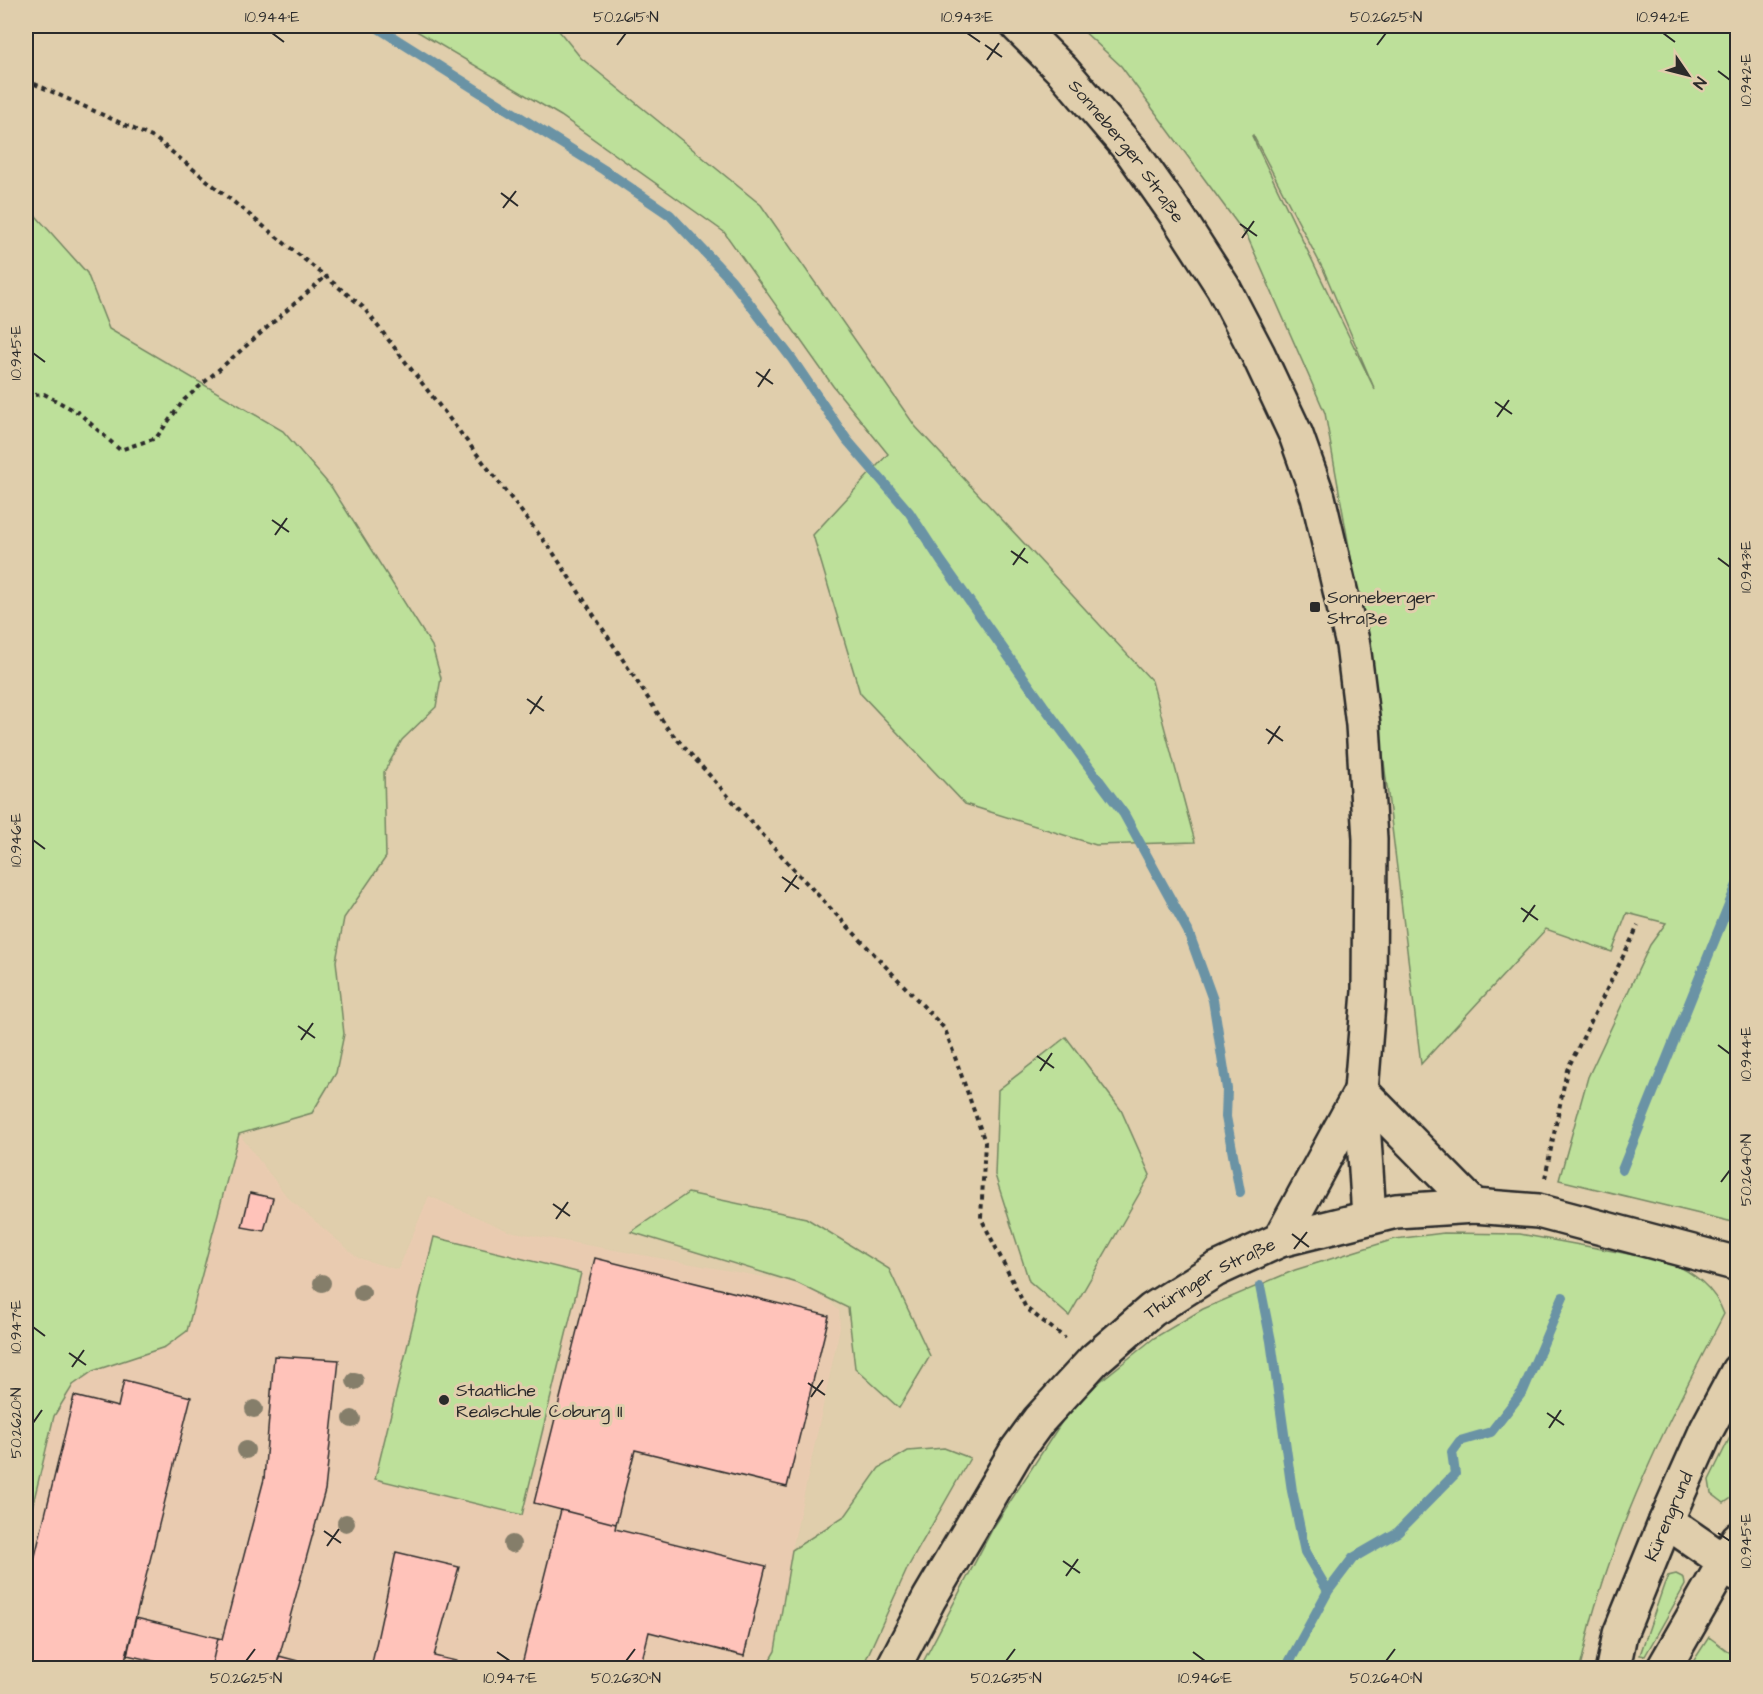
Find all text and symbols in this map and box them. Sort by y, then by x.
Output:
text: 10.944°E [245,7,299,28]
text: 50.2615°N [593,7,659,28]
text: 10.943°E [941,7,993,28]
text: 50.2625°N [1350,7,1422,28]
text: 10.942°E [1637,7,1690,28]
north arrow [1658,45,1718,105]
text: 10.942°E [1736,53,1757,107]
text: N [1688,73,1711,93]
street label: Sonneberger Straße [1063,74,1191,228]
text: 10.945°E [6,325,27,381]
text: 10.943°E [1736,541,1757,593]
place label: Sonneberger Straße [1327,585,1435,631]
marker: Sonneberger Straße [1308,600,1322,614]
text: 10.946°E [6,813,27,867]
text: 10.944°E [1736,1027,1757,1081]
text: 50.2640°N [1736,1134,1757,1206]
street label: Thüringer Straße [1138,1231,1280,1325]
text: 10.947°E [6,1300,27,1354]
place label: Staatliche Realschule Coburg II [456,1378,623,1425]
text: 50.2620°N [6,1388,27,1458]
marker: Staatliche Realschule Coburg II [437,1393,451,1407]
street label: Kürengrund [1638,1468,1699,1565]
text: 10.945°E [1736,1513,1757,1569]
text: 50.2625°N [210,1668,282,1689]
text: 10.947°E [483,1668,537,1689]
text: 50.2630°N [591,1668,661,1689]
text: 50.2635°N [970,1668,1042,1689]
text: 10.946°E [1178,1668,1232,1689]
text: 50.2640°N [1350,1668,1422,1689]

